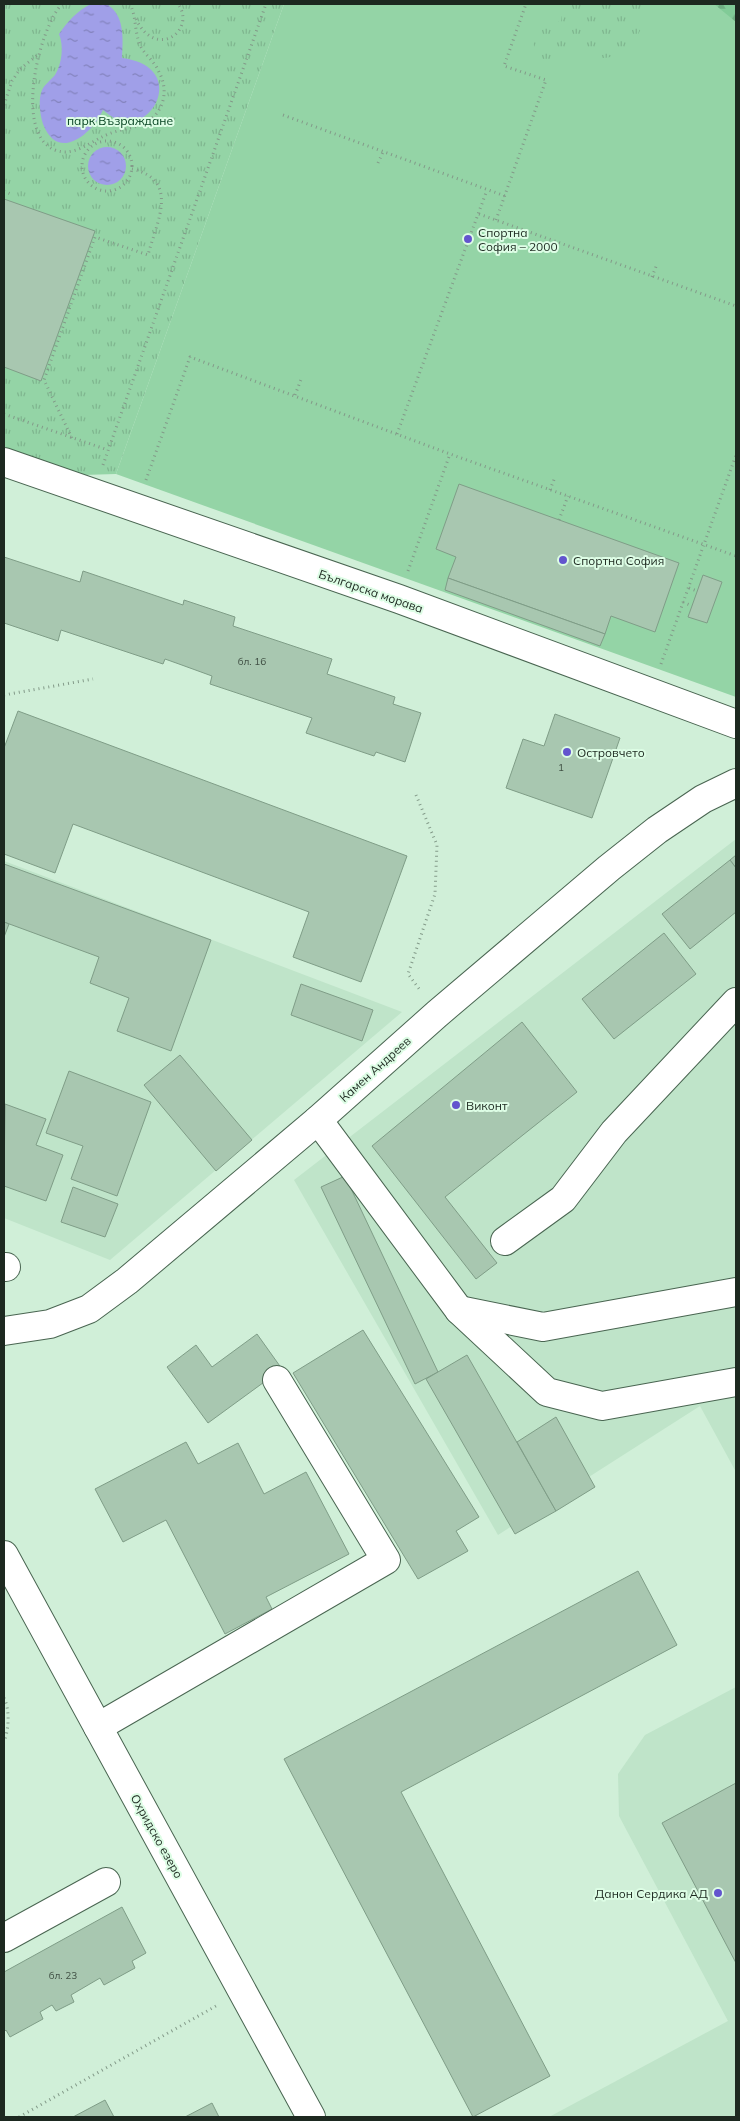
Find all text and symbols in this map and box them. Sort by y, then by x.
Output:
park label: парк Възраждане [67,113,173,128]
place label: Спортна София – 2000 [478,225,558,254]
marker: Спортна София – 2000 [462,233,474,245]
place label: Спортна София [573,553,664,568]
marker: Спортна София [557,554,569,566]
street label: Българска морава [317,566,425,616]
house number: бл. 16 [238,655,266,668]
place label: Островчето [577,745,645,760]
marker: Островчето [561,746,573,758]
house number: 1 [558,761,564,774]
street label: Камен Андреев [336,1033,414,1105]
place label: Виконт [466,1098,508,1113]
marker: Виконт [450,1099,462,1111]
street label: Охридско езеро [128,1791,186,1881]
place label: Данон Сердика АД [595,1886,708,1901]
marker: Данон Сердика АД [712,1887,724,1899]
house number: бл. 23 [49,1969,77,1982]

